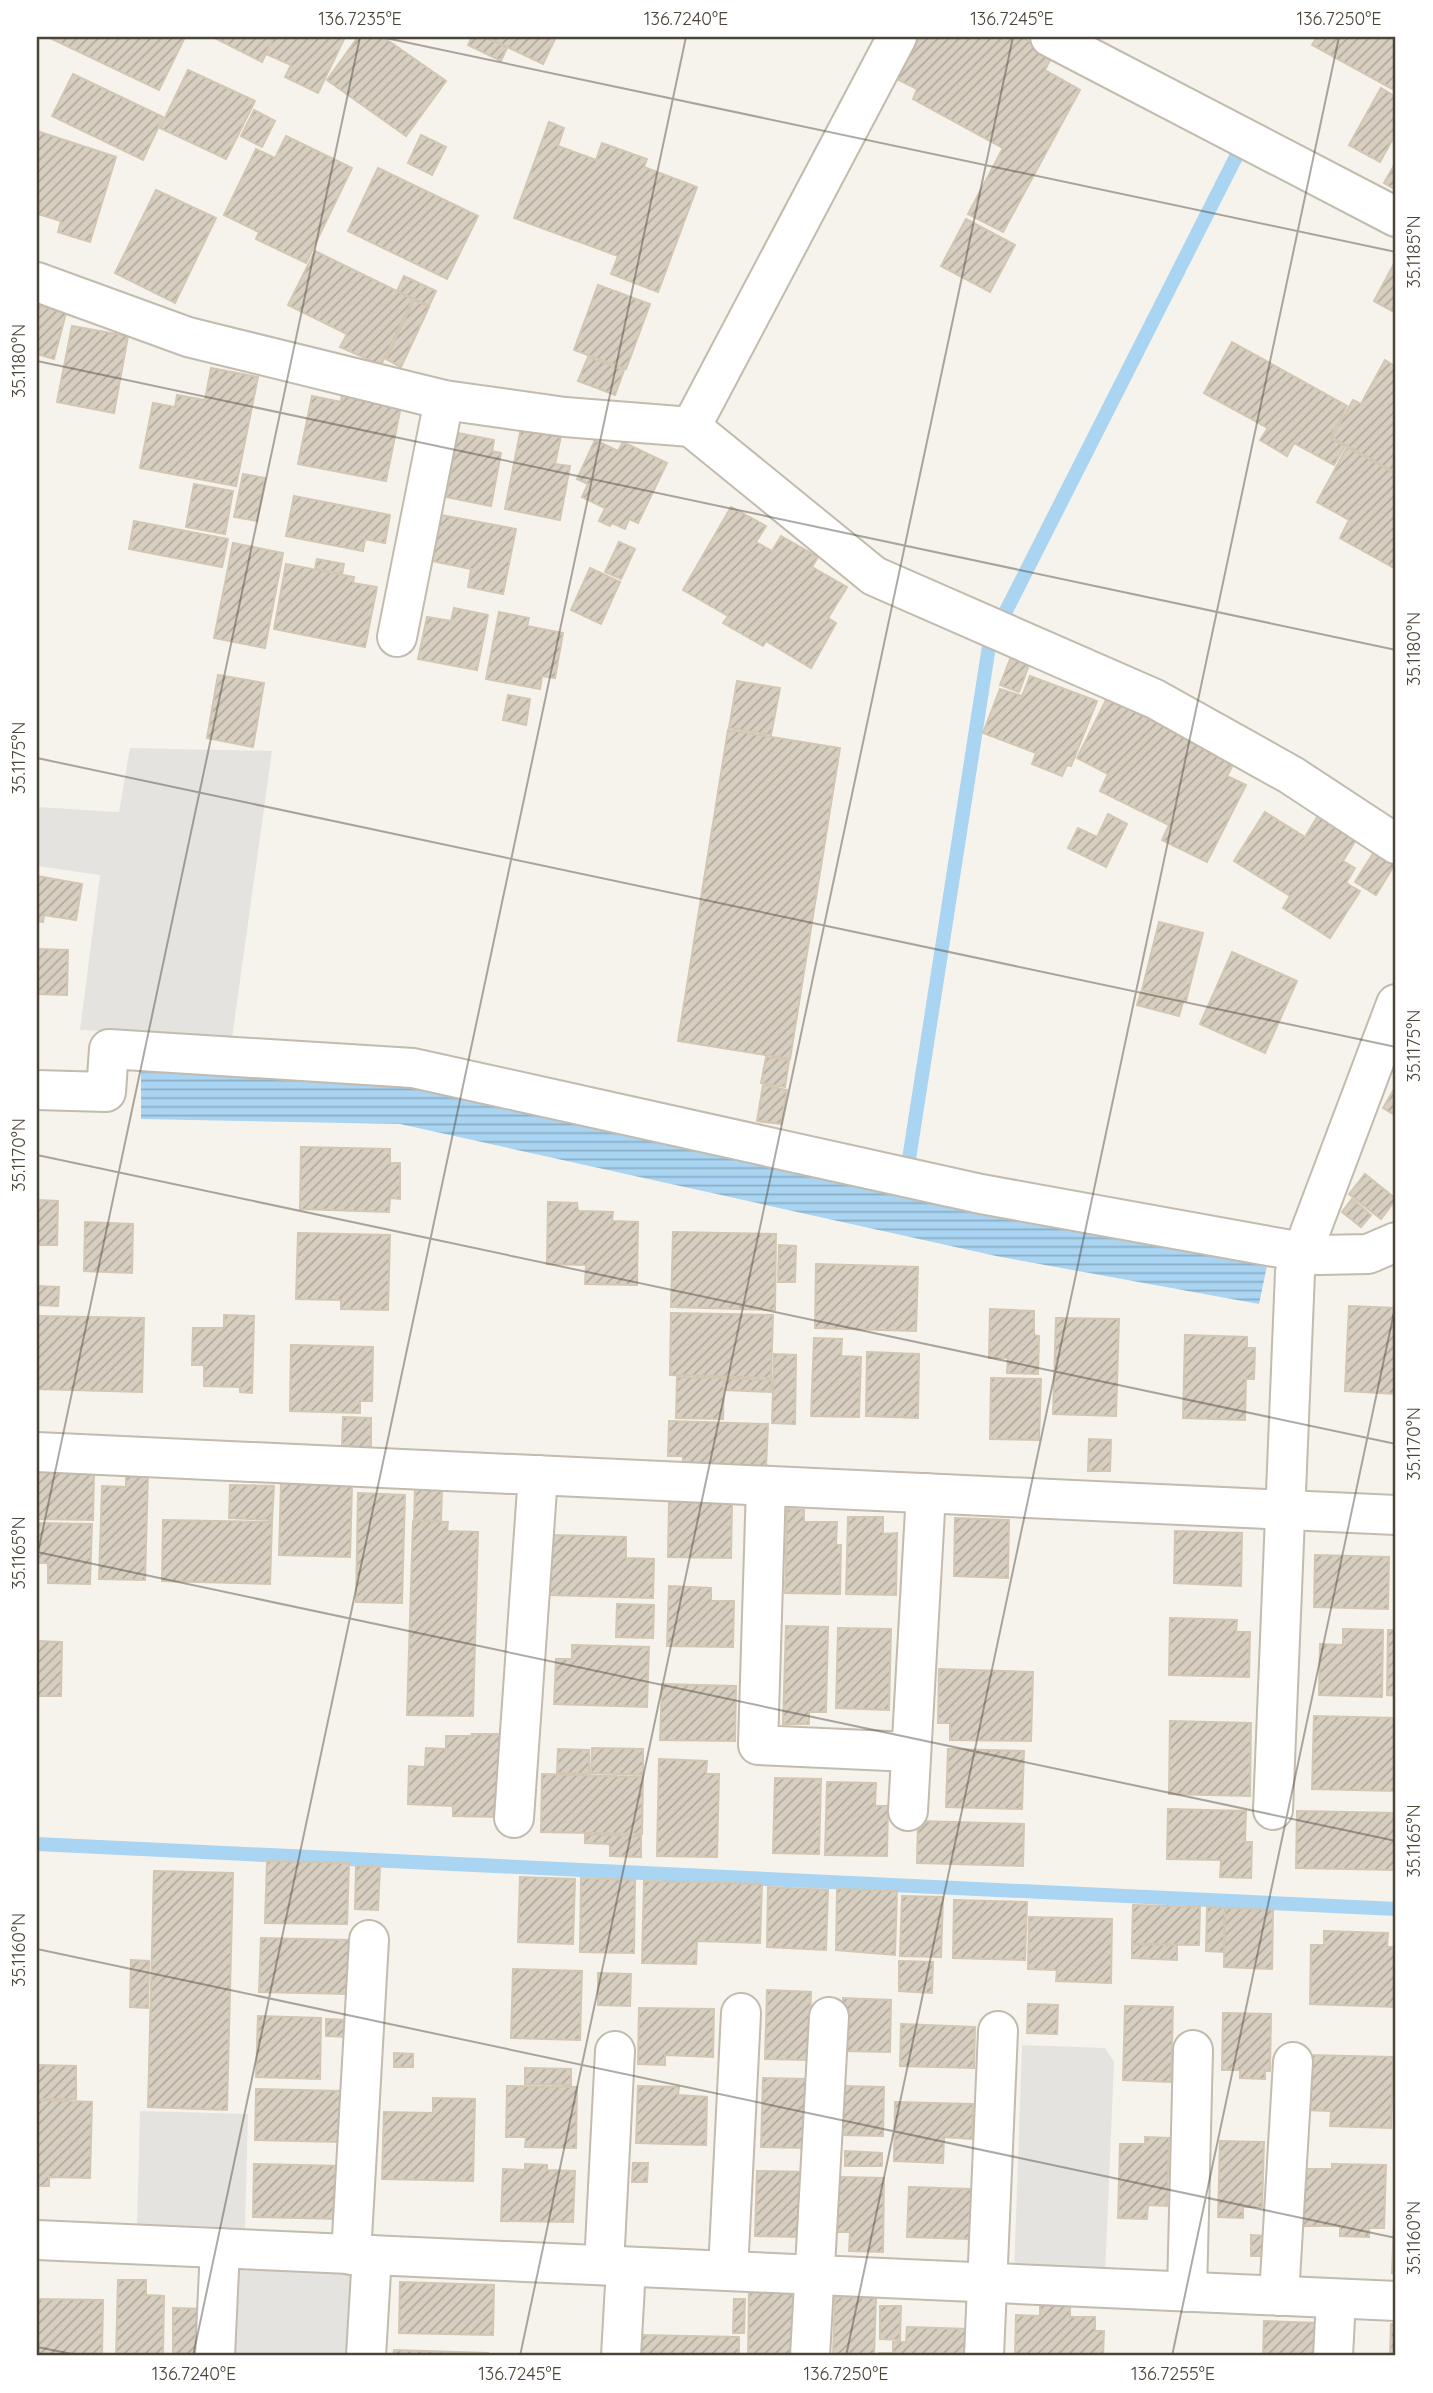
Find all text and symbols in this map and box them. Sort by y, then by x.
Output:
text: 136.7235°E [318,7,402,30]
text: 136.7240°E [644,7,728,30]
text: 136.7245°E [970,7,1054,30]
text: 136.7250°E [1297,7,1381,30]
text: 35.1185°N [1402,215,1425,289]
text: 35.1180°N [7,324,30,398]
text: 35.1180°N [1402,612,1425,686]
text: 35.1175°N [7,722,30,794]
text: 35.1175°N [1402,1010,1425,1082]
text: 35.1170°N [7,1118,30,1192]
text: 35.1170°N [1402,1407,1425,1481]
text: 35.1165°N [7,1516,30,1590]
text: 35.1165°N [1402,1804,1425,1878]
text: 35.1160°N [7,1913,30,1987]
text: 35.1160°N [1402,2201,1425,2275]
text: 136.7240°E [152,2362,236,2385]
text: 136.7245°E [478,2362,562,2385]
text: 136.7250°E [804,2362,888,2385]
text: 136.7255°E [1131,2362,1215,2385]

